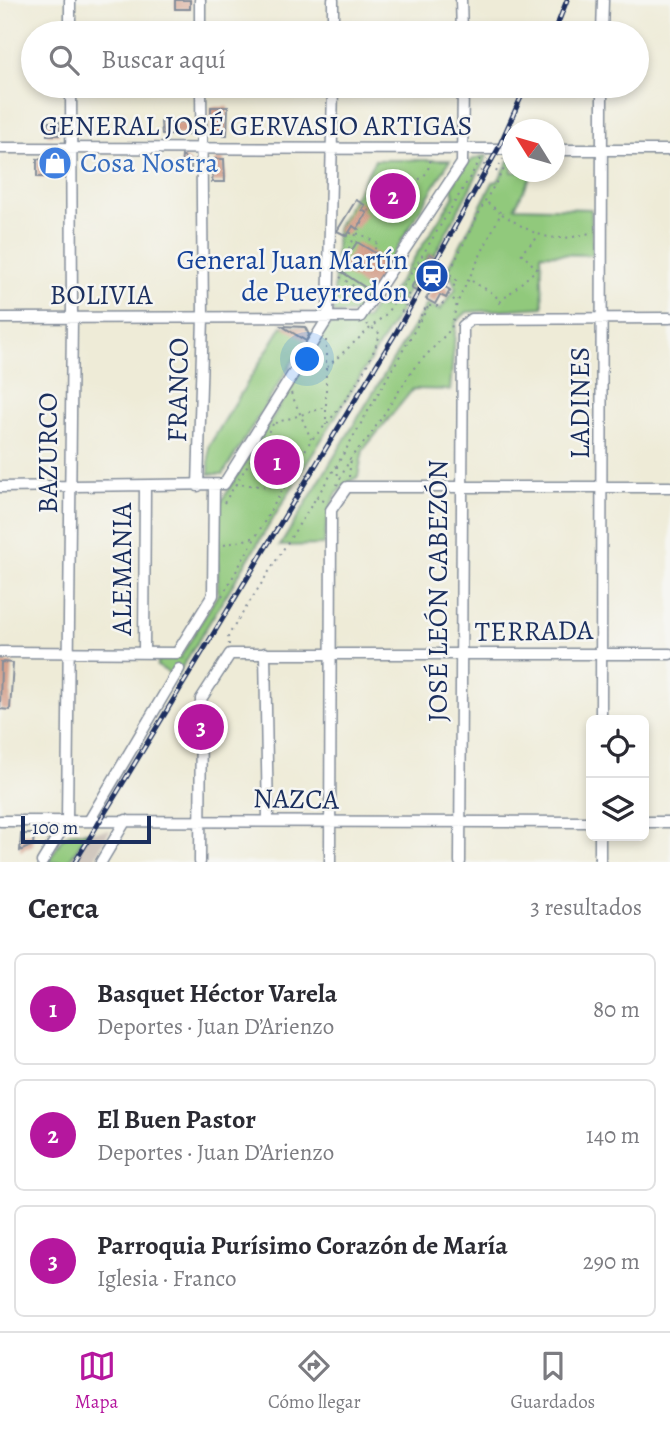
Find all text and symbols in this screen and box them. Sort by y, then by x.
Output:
search box [21,21,649,98]
icon: search [45,41,83,79]
text: Buscar aquí [101,42,226,77]
street label: GENERAL JOSÉ GERVASIO ARTIGAS [40,107,472,145]
north arrow [502,119,565,182]
shop icon: Cosa Nostra [36,144,74,182]
place label: Cosa Nostra [80,144,218,182]
pin: 2 [370,170,416,222]
place label: General Juan Martín de Pueyrredón [176,241,408,311]
station icon: General Juan Martín de Pueyrredón [413,257,451,295]
street label: BOLIVIA [49,276,153,314]
street label: FRANCO [158,337,198,443]
your location [290,342,324,376]
street label: LADINES [561,347,599,459]
street label: BAZURCO [29,392,67,514]
pin: 1 [254,436,300,488]
street label: JOSÉ LEÓN CABEZÓN [419,460,457,722]
street label: ALEMANIA [103,502,141,636]
street label: TERRADA [475,611,594,651]
pin: 3 [178,701,224,753]
map controls [586,715,649,841]
button: locate [586,715,649,778]
button: layers [586,778,649,841]
street label: NAZCA [253,779,340,819]
scale bar [21,813,150,845]
text: 100 m [32,815,78,841]
text: Cerca [28,888,99,928]
text: 3 resultados [530,892,642,923]
text: Basquet Héctor Varela [97,976,337,1011]
text: 1 [49,994,57,1025]
text: 80 m [593,994,640,1025]
text: Deportes · Juan D’Arienzo [97,1011,334,1042]
text: El Buen Pastor [97,1102,256,1137]
text: 2 [47,1120,59,1151]
text: 140 m [586,1120,640,1151]
text: Deportes · Juan D’Arienzo [97,1137,334,1168]
text: Parroquia Purísimo Corazón de María [97,1228,508,1263]
text: 3 [48,1246,58,1277]
text: 290 m [583,1246,640,1277]
text: Iglesia · Franco [97,1263,236,1294]
tab: Mapa [75,1347,118,1415]
tab: Cómo llegar [268,1347,361,1415]
tab: Guardados [510,1347,595,1415]

